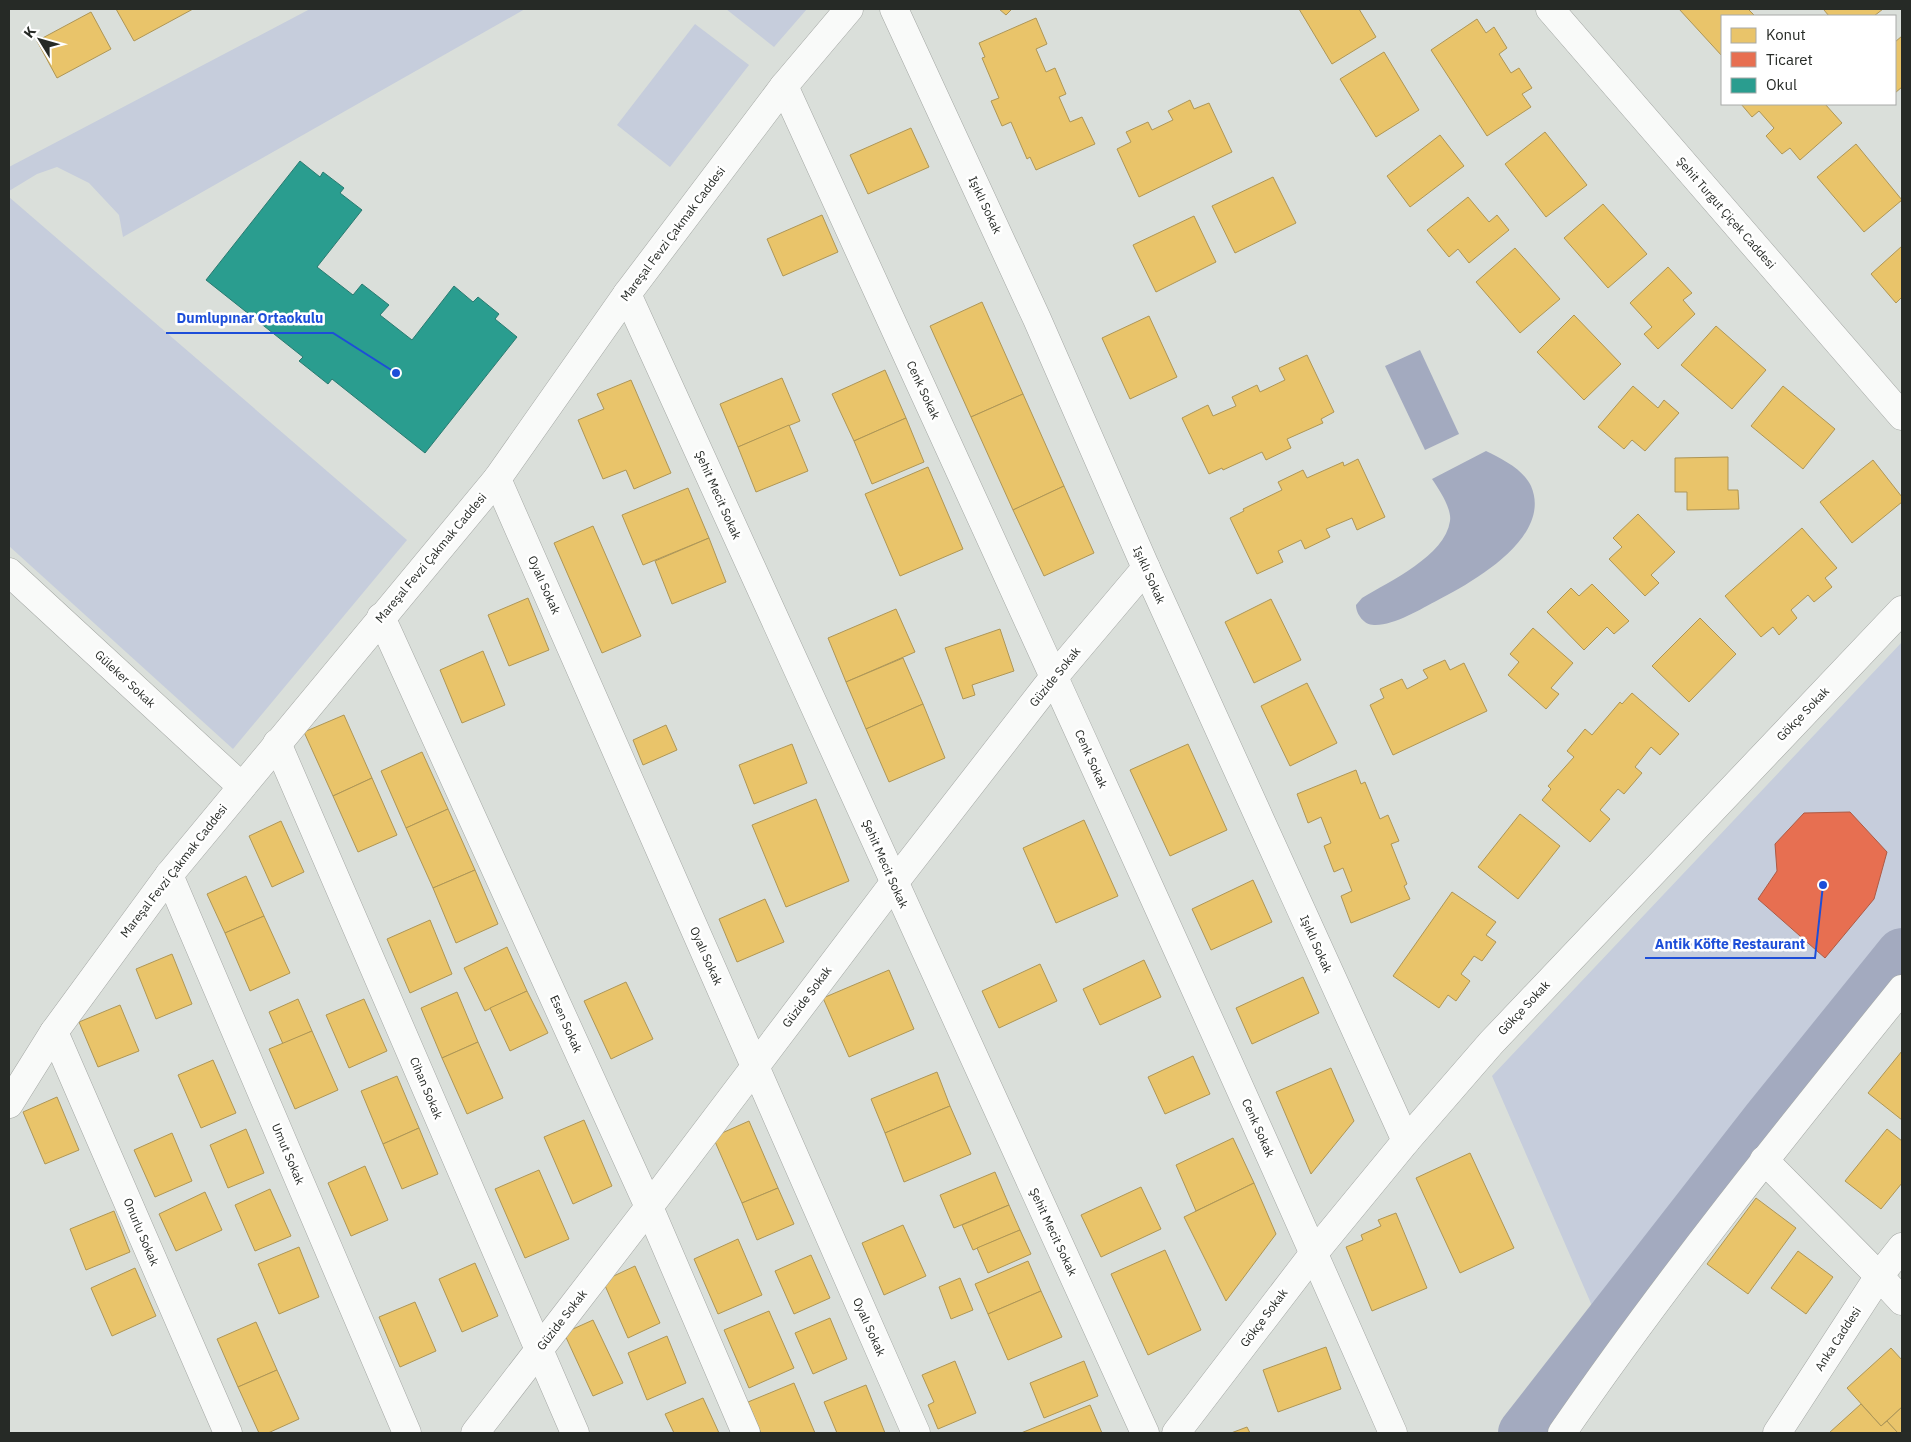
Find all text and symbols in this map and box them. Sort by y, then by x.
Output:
north arrow [15,15,65,65]
legend [1721,15,1896,105]
text: K [19,23,40,41]
text: Konut [1766,25,1806,44]
text: Ticaret [1766,50,1813,69]
text: Okul [1766,75,1797,94]
street label: Şehit Turgut Çiçek Caddesi [1674,154,1779,272]
street label: Mareşal Fevzi Çakmak Caddesi [617,163,728,304]
street label: Işıklı Sokak [966,174,1006,237]
callout: Dumlupınar Ortaokulu [166,304,333,333]
text: Dumlupınar Ortaokulu [177,309,323,327]
street label: Cenk Sokak [903,358,944,422]
street label: Şehit Mecit Sokak [692,448,745,542]
street label: Mareşal Fevzi Çakmak Caddesi [372,490,489,626]
street label: Işıklı Sokak [1130,544,1169,607]
street label: Oyalı Sokak [525,553,564,617]
street label: Güzide Sokak [1026,643,1084,710]
street label: Güleker Sokak [92,647,159,711]
street label: Gökçe Sokak [1773,683,1833,744]
street label: Cenk Sokak [1072,727,1111,791]
street label: Mareşal Fevzi Çakmak Caddesi [117,801,230,940]
street label: Şehit Mecit Sokak [859,817,912,911]
street label: Işıklı Sokak [1297,913,1336,976]
street label: Oyalı Sokak [687,924,726,988]
callout: Antik Köfte Restaurant [1645,929,1815,958]
text: Antik Köfte Restaurant [1655,935,1805,953]
street label: Güzide Sokak [779,963,835,1030]
street label: Gökçe Sokak [1495,977,1553,1038]
street label: Esen Sokak [547,993,586,1056]
street label: Cihan Sokak [407,1054,447,1122]
street label: Cenk Sokak [1239,1096,1278,1160]
street label: Umut Sokak [269,1121,308,1187]
street label: Şehit Mecit Sokak [1026,1185,1081,1279]
street label: Onurlu Sokak [120,1196,163,1269]
street label: Gökçe Sokak [1237,1285,1291,1350]
street label: Güzide Sokak [533,1286,590,1353]
street label: Oyalı Sokak [850,1295,889,1359]
street label: Anka Caddesi [1811,1304,1864,1374]

